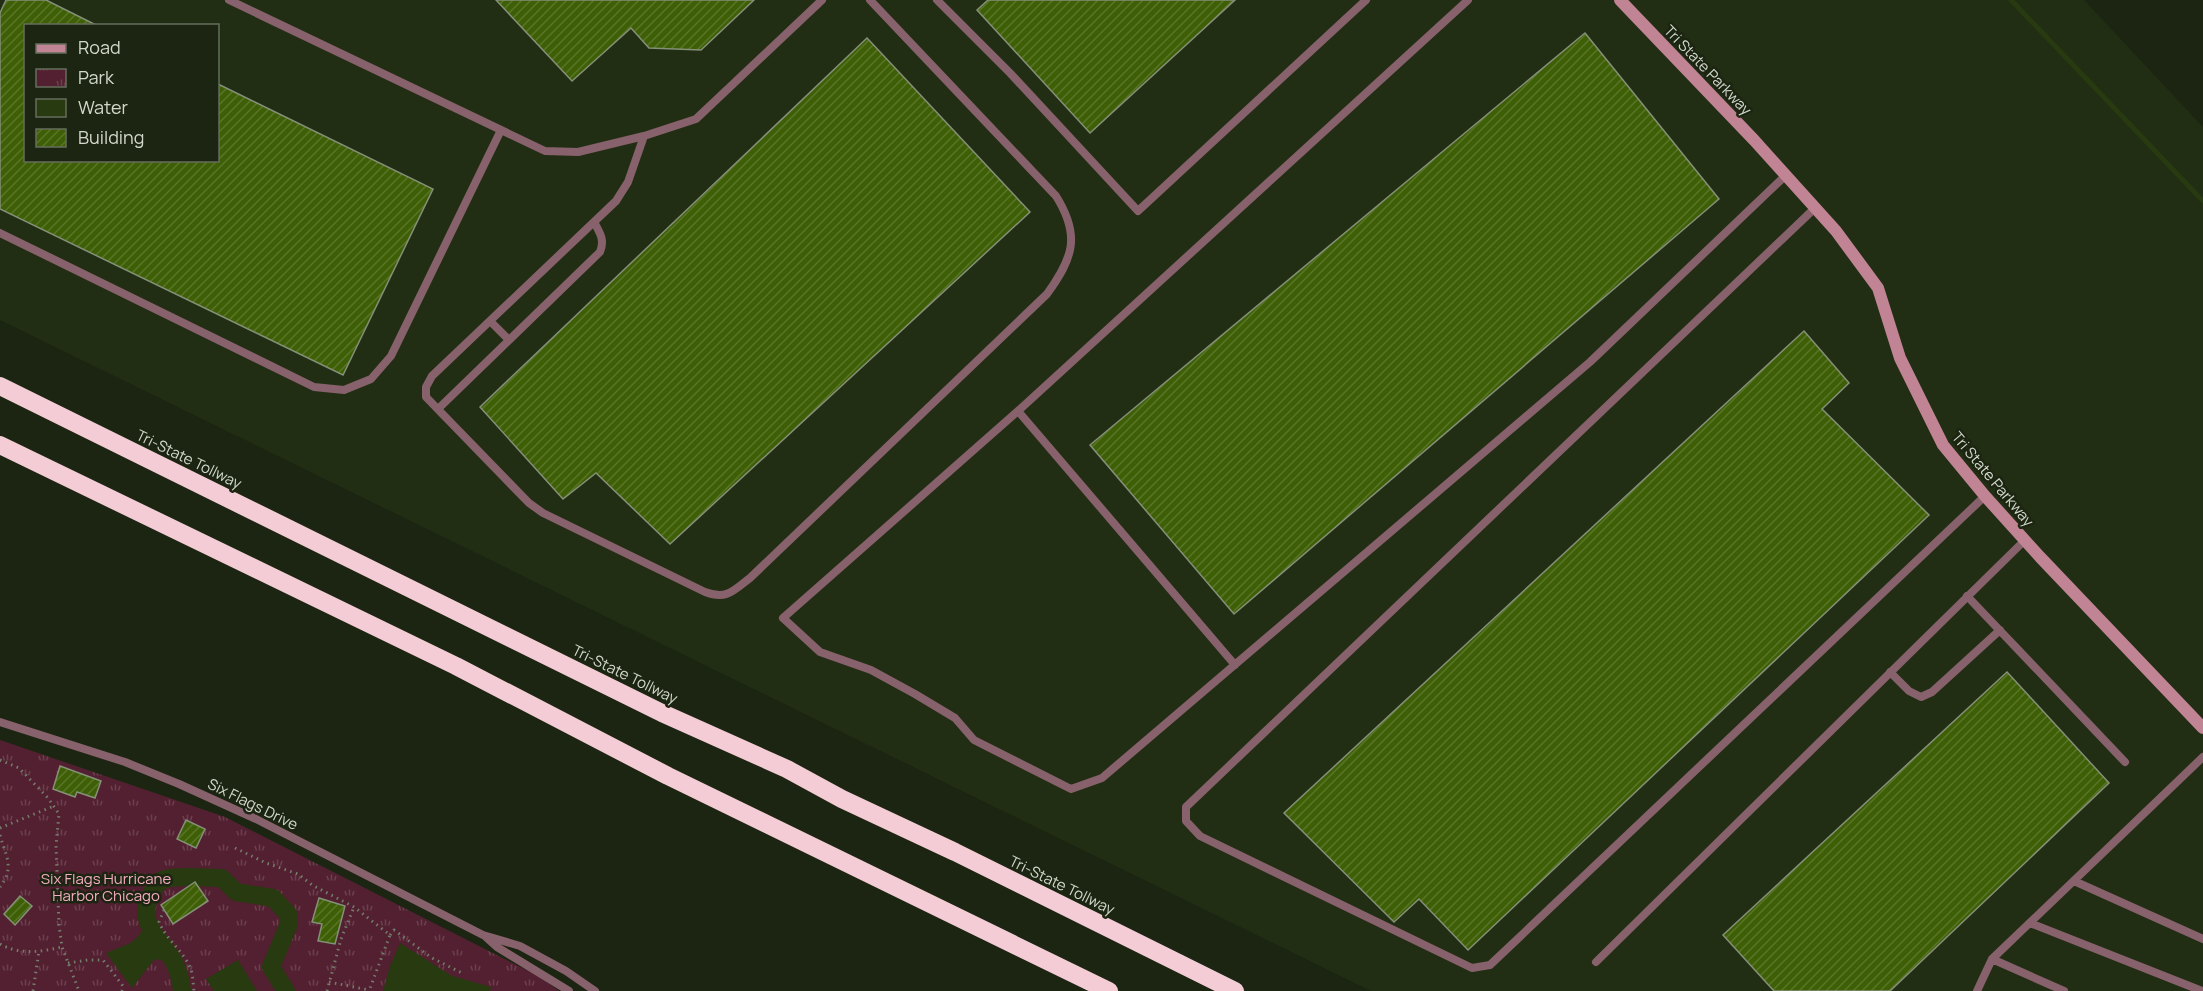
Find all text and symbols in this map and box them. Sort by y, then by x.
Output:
street label: Tri State Parkway [1659,20,1757,120]
legend [24,24,219,162]
text: Road [78,35,121,59]
text: Park [78,65,115,89]
text: Water [78,95,128,119]
text: Building [78,125,144,149]
street label: Tri-State Tollway [133,424,245,494]
street label: Tri State Parkway [1947,427,2039,531]
street label: Tri-State Tollway [569,639,681,709]
street label: Six Flags Drive [204,773,302,835]
street label: Tri-State Tollway [1006,850,1118,920]
park label: Six Flags Hurricane Harbor Chicago [41,868,171,906]

